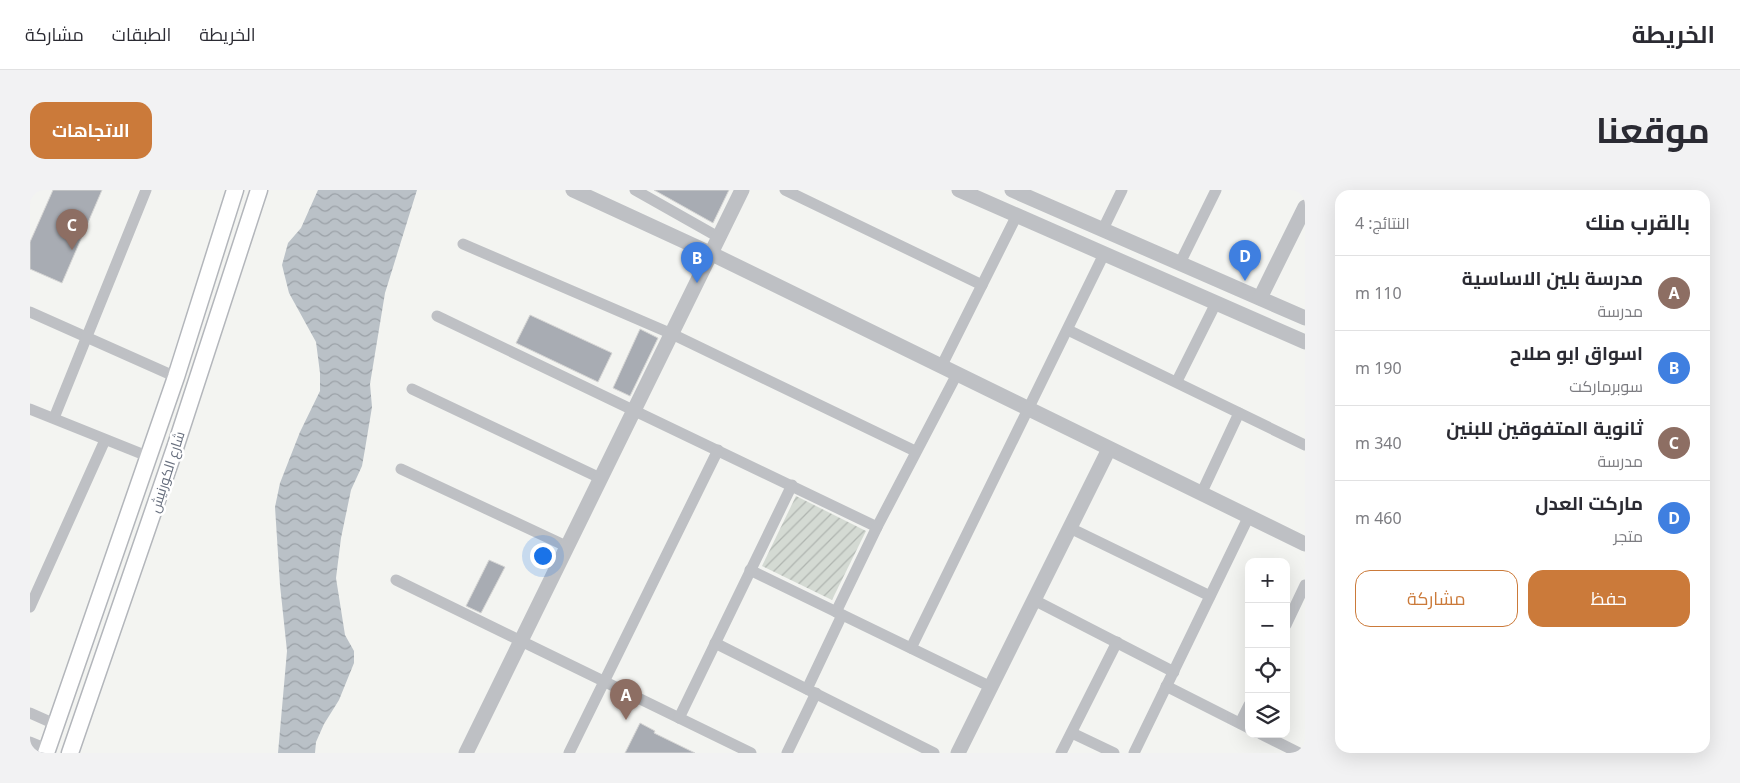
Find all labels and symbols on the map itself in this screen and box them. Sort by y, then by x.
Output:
pin: C [56,209,88,250]
pin: D [1229,240,1261,281]
pin: B [681,242,713,283]
street label: شارع الكورنيش [144,429,189,515]
your location [530,543,556,569]
pin: A [610,679,642,720]

